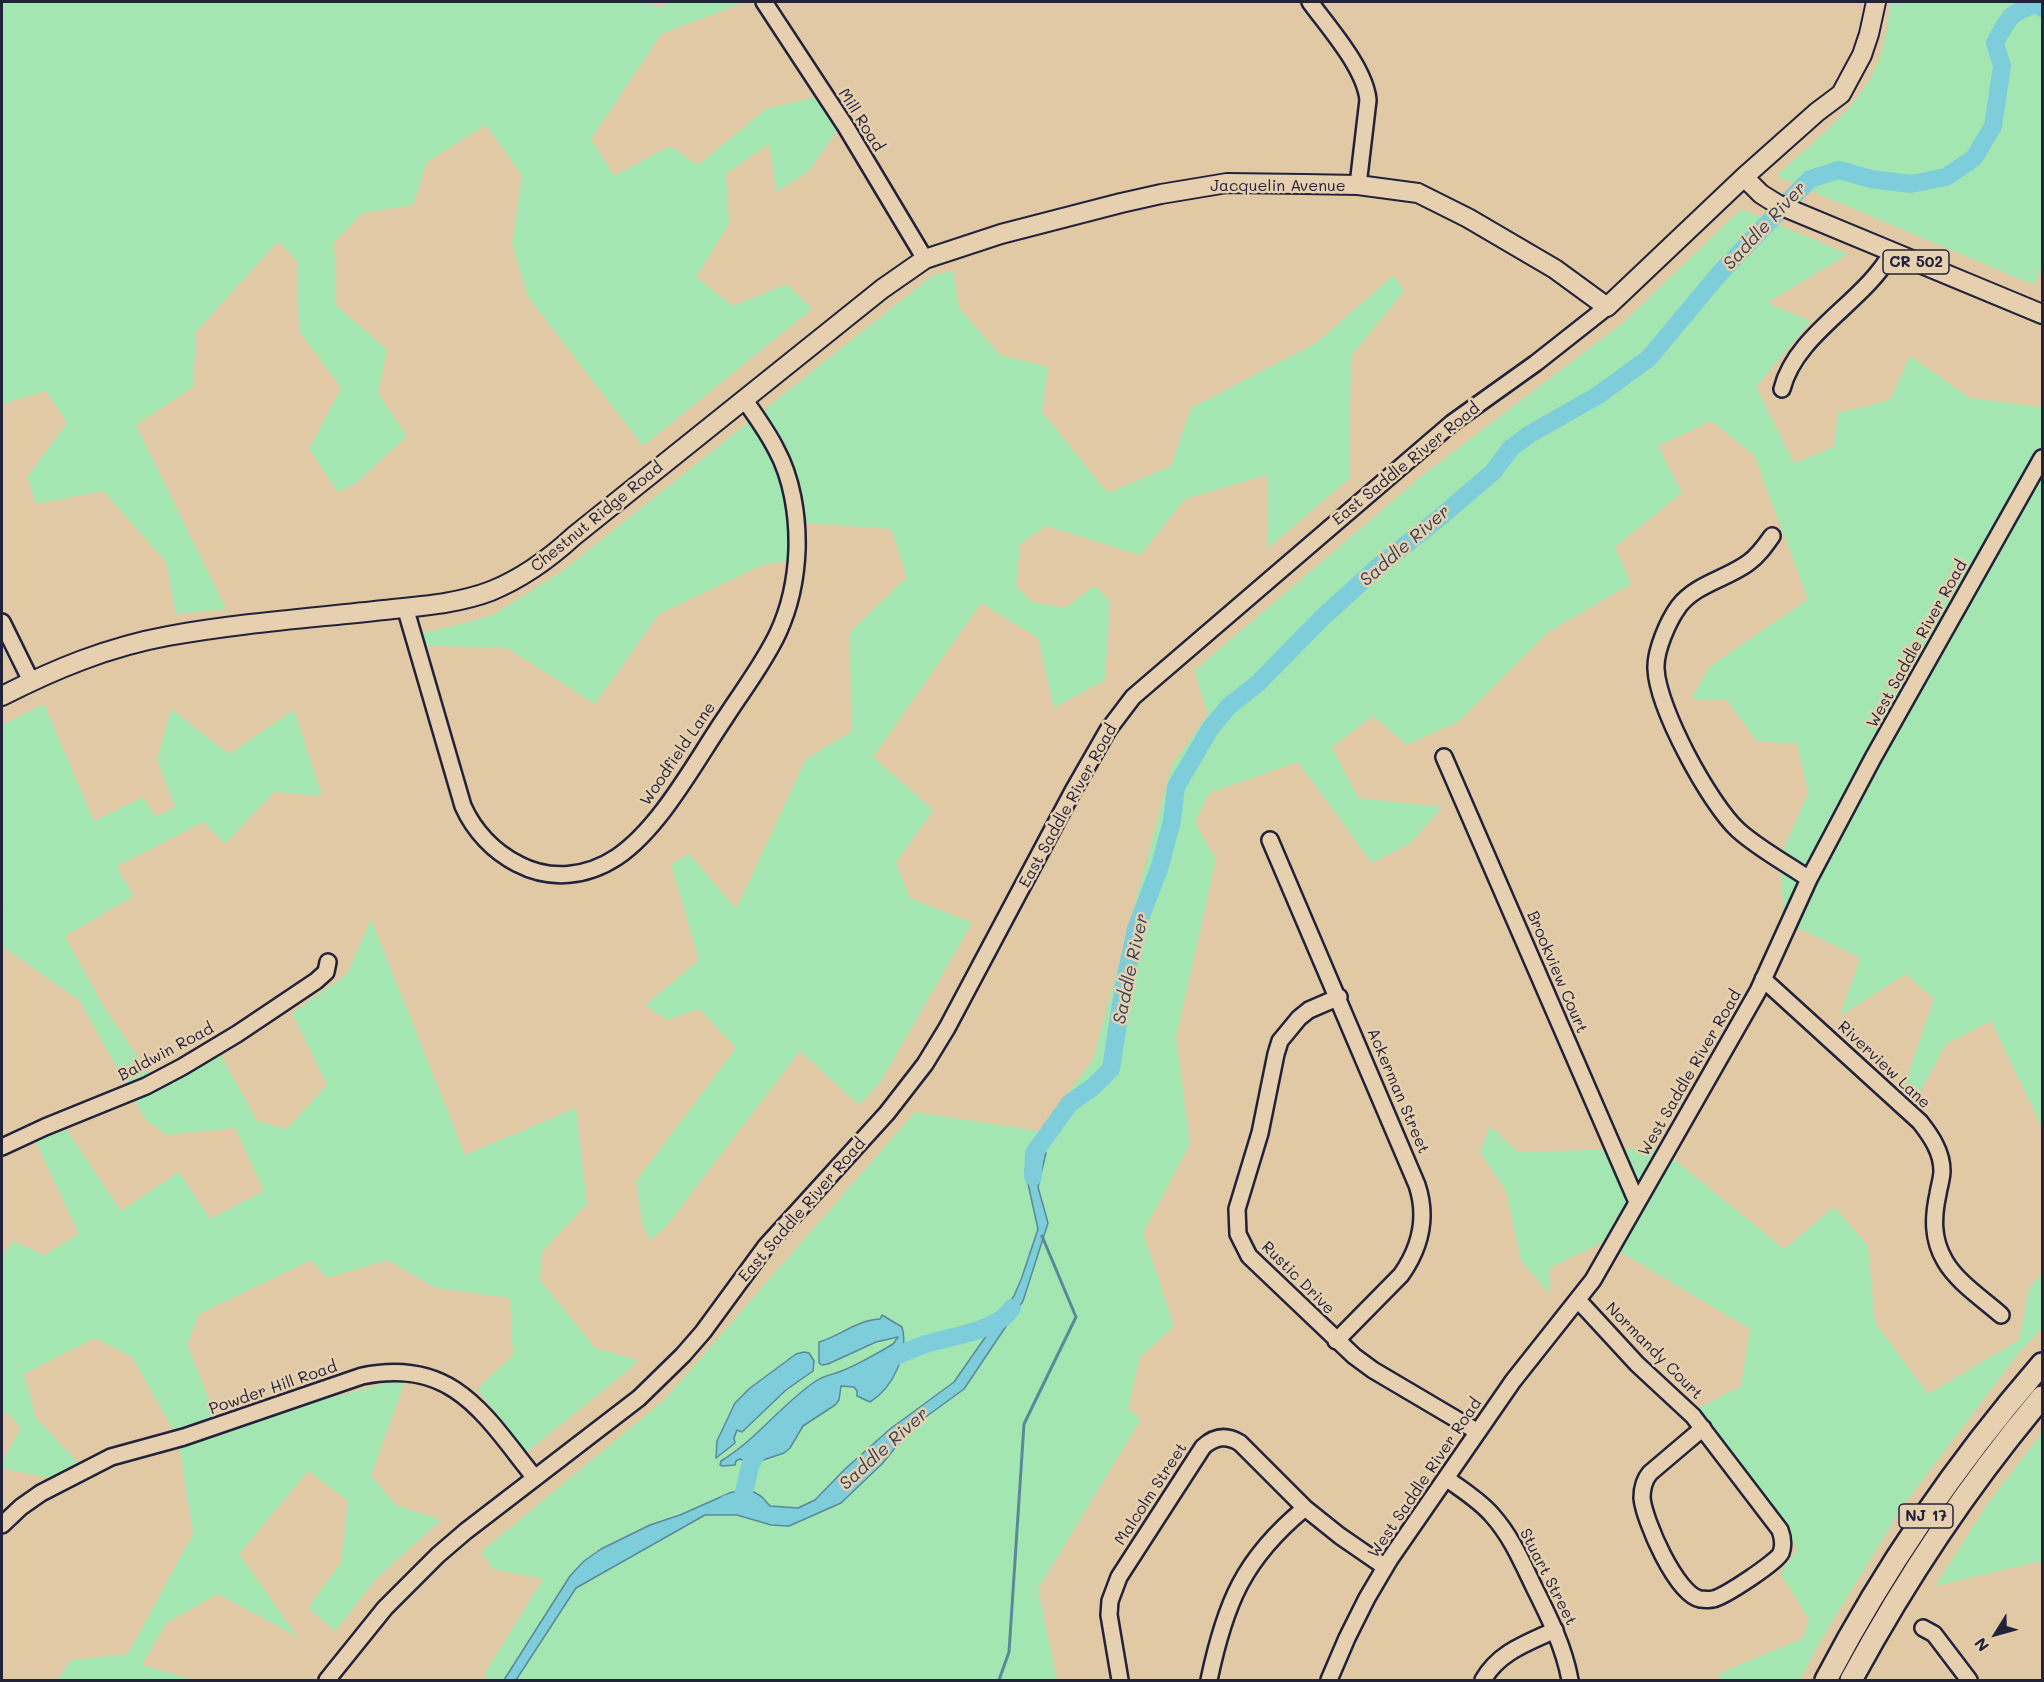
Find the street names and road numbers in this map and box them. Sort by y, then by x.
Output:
street label: Mill Road [834,85,888,155]
street label: Jacquelin Avenue [1210,176,1346,196]
road number: CR 502 [1883,250,1949,274]
street label: East Saddle River Road [1328,399,1484,529]
street label: Chestnut Ridge Road [527,458,667,576]
street label: West Saddle River Road [1863,557,1971,731]
street label: Woodfield Lane [636,699,720,809]
street label: East Saddle River Road [1015,721,1121,891]
street label: Brookview Court [1523,908,1591,1036]
street label: West Saddle River Road [1635,986,1745,1160]
street label: Riverview Lane [1834,1017,1934,1113]
street label: Baldwin Road [115,1019,217,1085]
street label: Ackerman Street [1363,1025,1433,1157]
street label: East Saddle River Road [734,1134,870,1286]
street label: Rustic Drive [1257,1237,1339,1319]
street label: Normandy Court [1602,1299,1706,1403]
street label: Powder Hill Road [206,1357,340,1419]
street label: West Saddle River Road [1364,1394,1486,1562]
street label: Malcolm Street [1111,1439,1191,1549]
road number: NJ 17 [1899,1504,1953,1528]
street label: Stuart Street [1515,1525,1581,1629]

